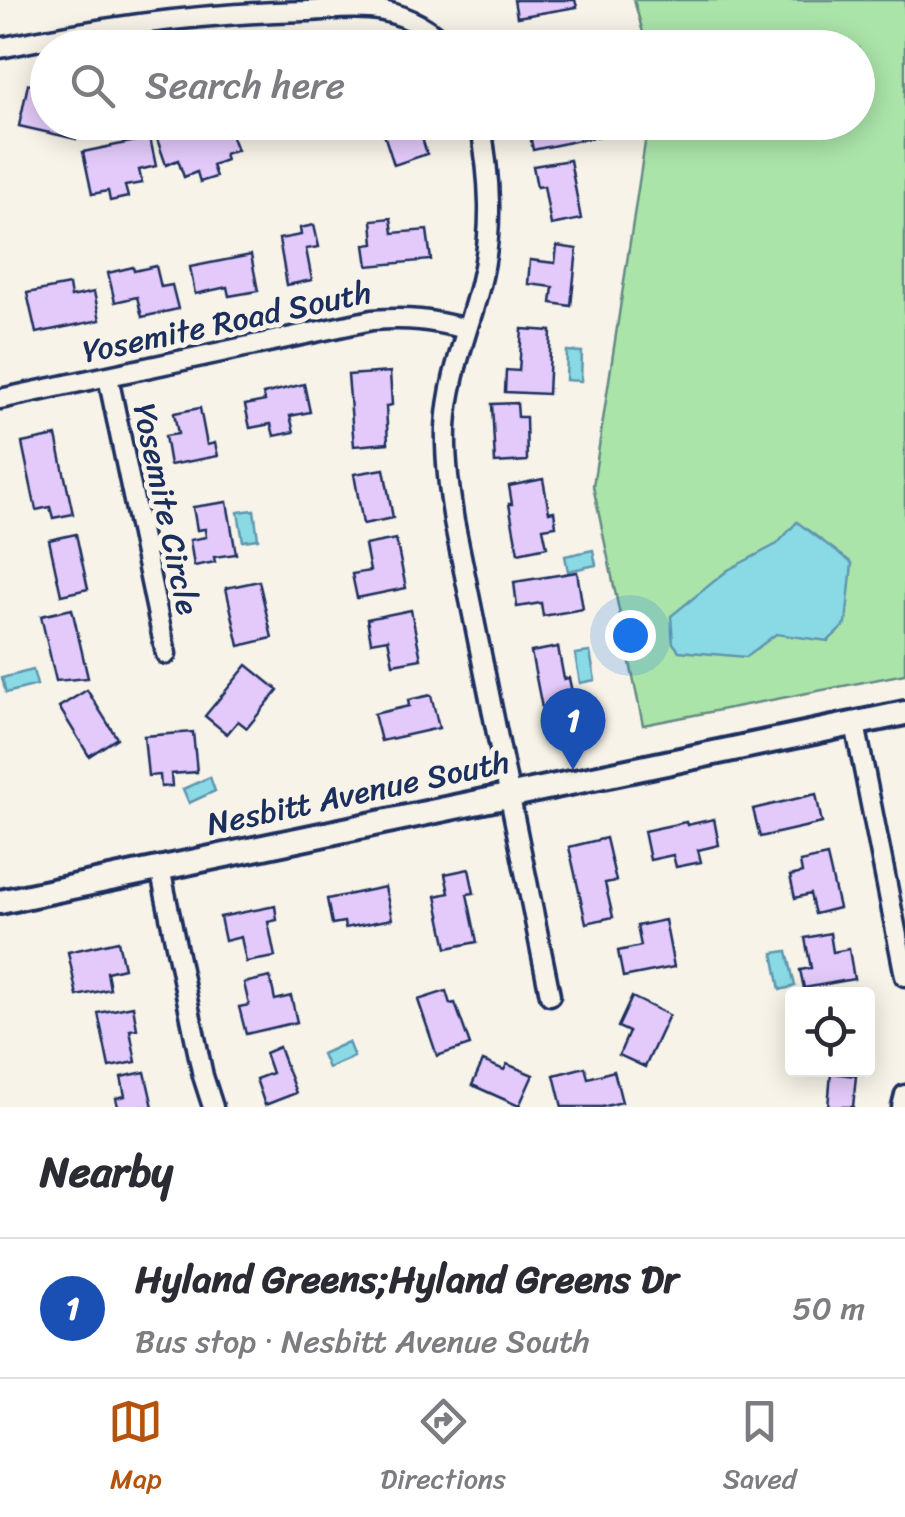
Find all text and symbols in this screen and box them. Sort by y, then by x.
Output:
search box [30,30,875,140]
text: Search here [145,52,345,119]
icon: search [65,58,120,113]
street label: Yosemite Road South [77,264,377,380]
street label: Yosemite Circle [116,398,216,620]
your location [605,610,656,661]
pin: 1 [540,688,606,770]
street label: Nesbitt Avenue South [201,733,515,853]
map controls [785,987,875,1077]
button: locate [785,987,875,1077]
text: Nearby [40,1135,173,1209]
text: Hyland Greens;Hyland Greens Dr [135,1246,679,1313]
text: 1 [66,1280,79,1337]
text: 50 m [792,1280,865,1337]
text: Bus stop · Nesbitt Avenue South [135,1313,590,1370]
tab: Map [108,1394,163,1503]
tab: Directions [380,1394,506,1503]
tab: Saved [723,1394,797,1503]

